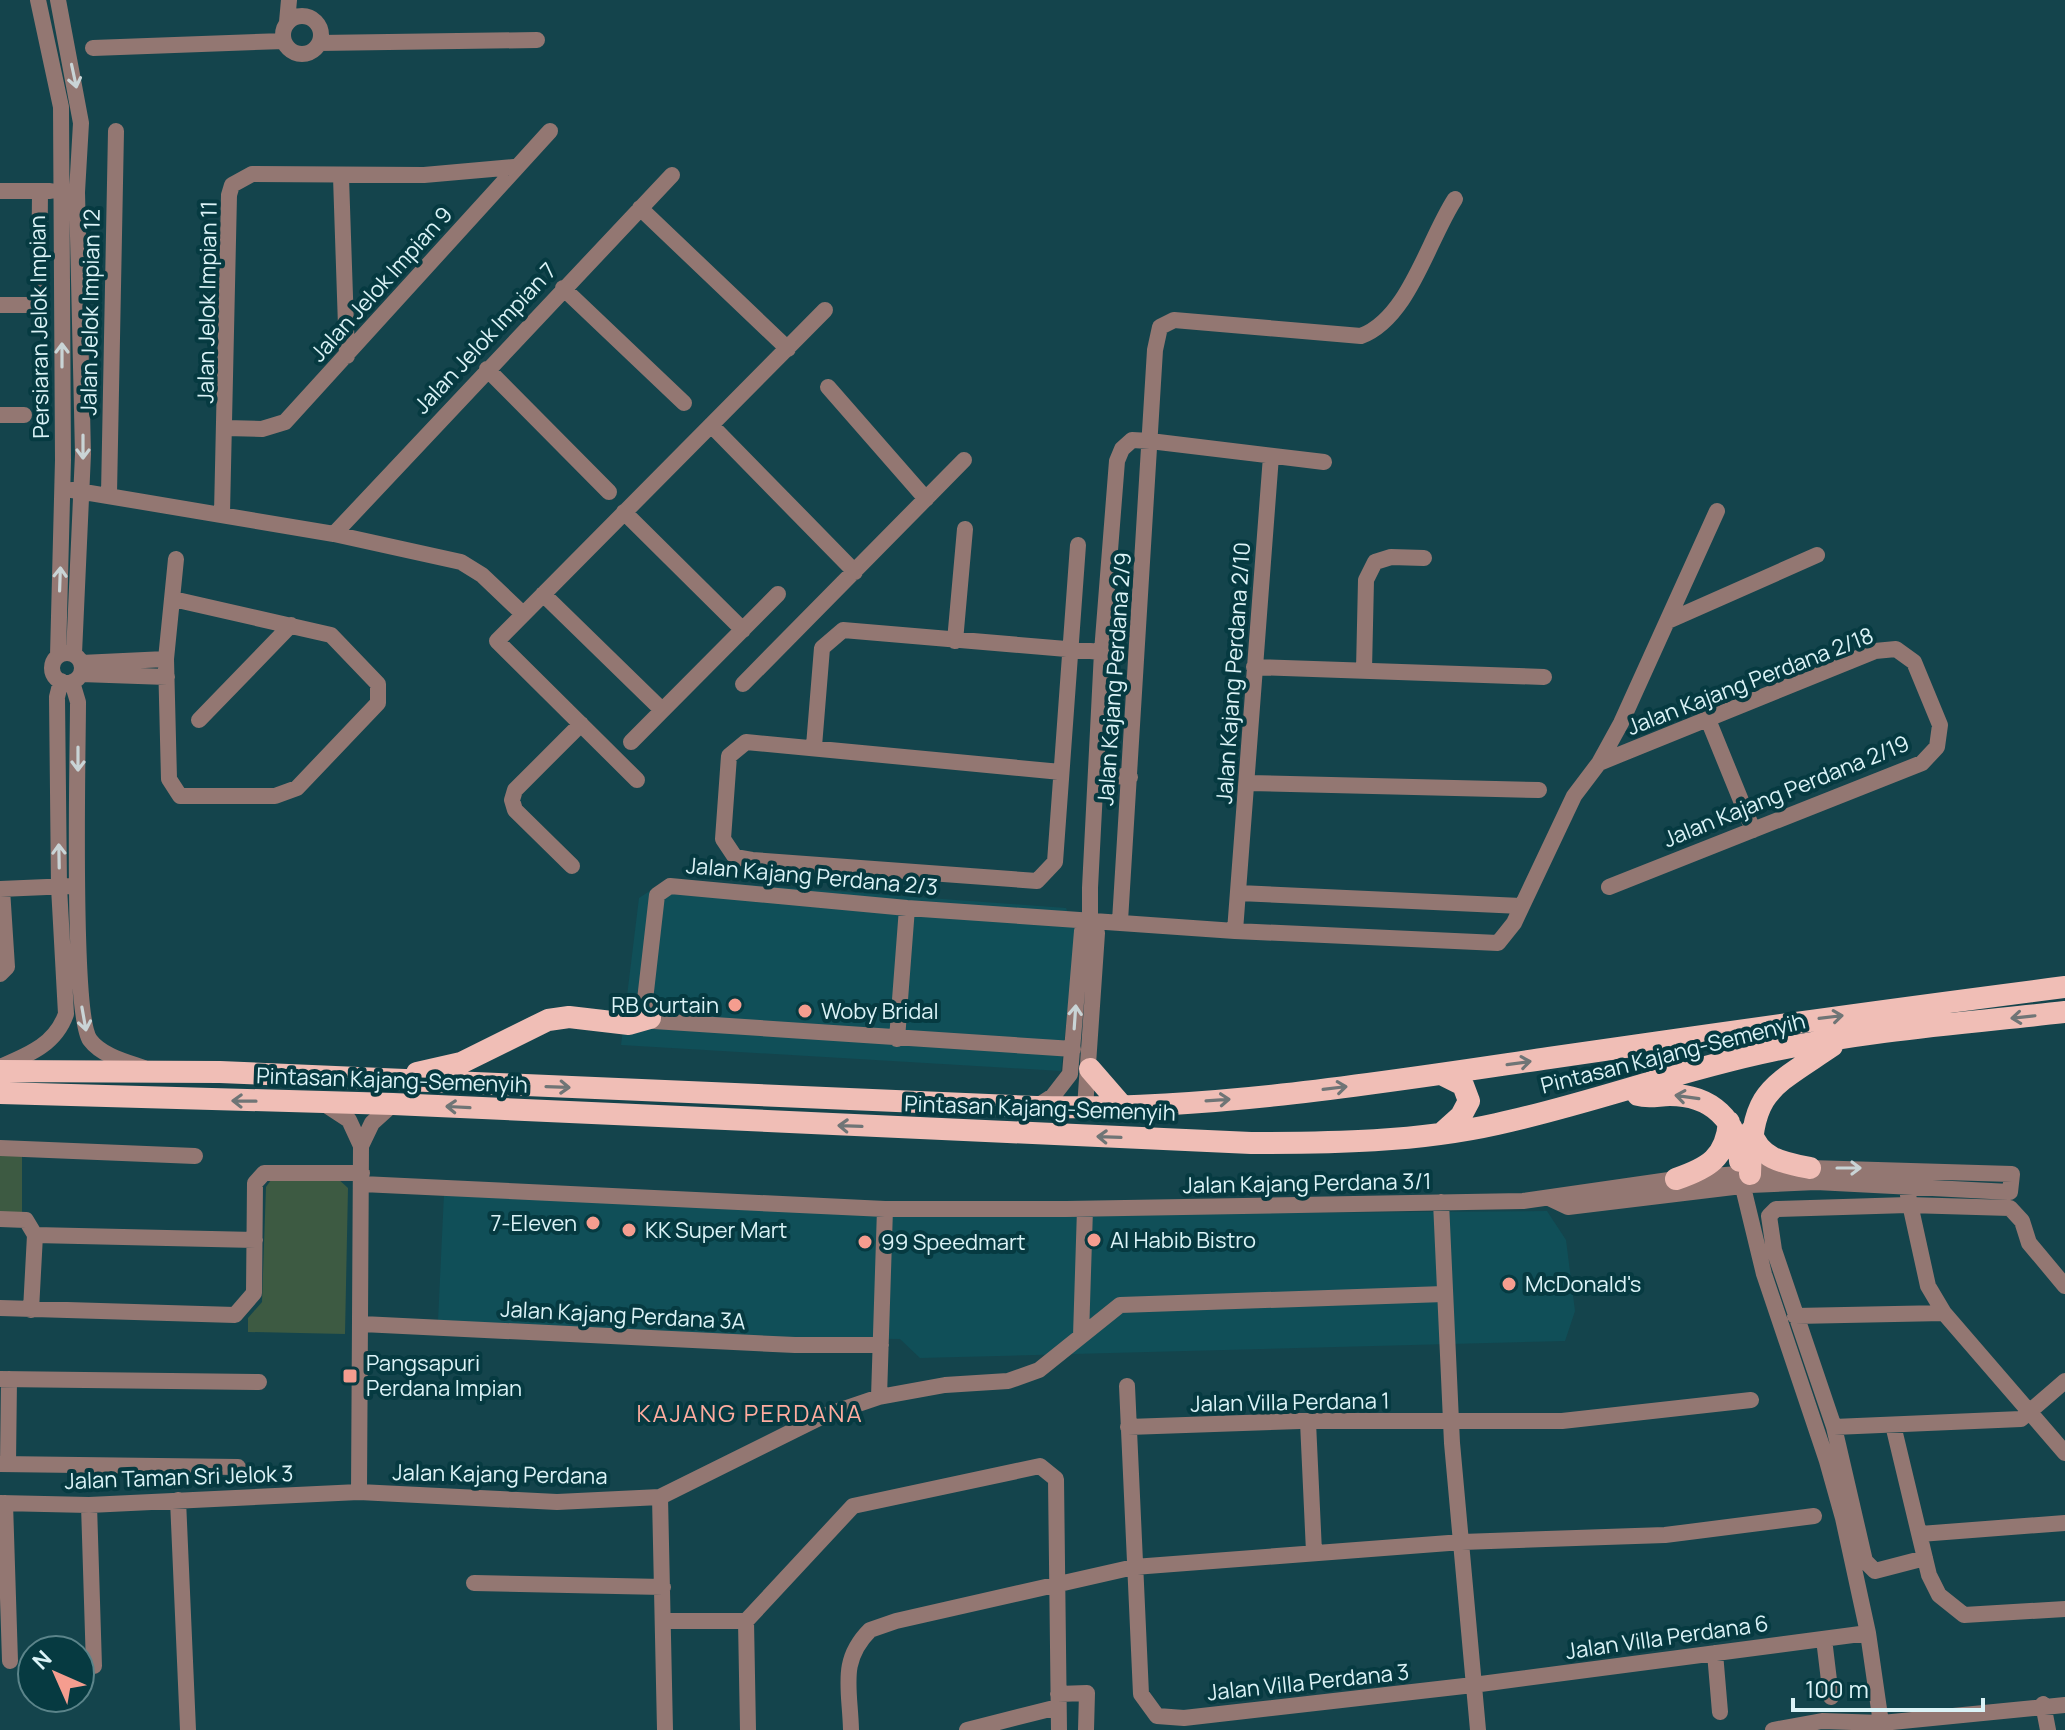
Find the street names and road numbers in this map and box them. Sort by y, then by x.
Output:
street label: Jalan Jelok Impian 11 [190,200,224,404]
street label: Jalan Jelok Impian 9 [303,200,459,368]
street label: Jalan Jelok Impian 12 [73,208,107,416]
street label: Persiaran Jelok Impian [22,215,56,439]
street label: Jalan Jelok Impian 7 [407,256,563,420]
street label: Jalan Kajang Perdana 2/10 [1209,541,1257,805]
street label: Jalan Kajang Perdana 2/9 [1090,551,1138,807]
street label: Jalan Kajang Perdana 2/18 [1622,620,1878,742]
street label: Jalan Kajang Perdana 2/19 [1659,728,1913,854]
street label: Jalan Kajang Perdana 2/3 [685,850,939,902]
street label: Pintasan Kajang-Semenyih [1538,1006,1808,1100]
street label: Pintasan Kajang-Semenyih [256,1060,528,1100]
street label: Pintasan Kajang-Semenyih [904,1088,1176,1128]
street label: Jalan Kajang Perdana 3/1 [1182,1166,1432,1200]
street label: Jalan Kajang Perdana 3A [500,1294,746,1336]
street label: Jalan Villa Perdana 1 [1190,1385,1390,1419]
street label: Jalan Kajang Perdana [392,1457,608,1491]
street label: Jalan Taman Sri Jelok 3 [64,1458,294,1496]
street label: Jalan Villa Perdana 6 [1564,1608,1770,1666]
street label: Jalan Villa Perdana 3 [1205,1656,1411,1708]

